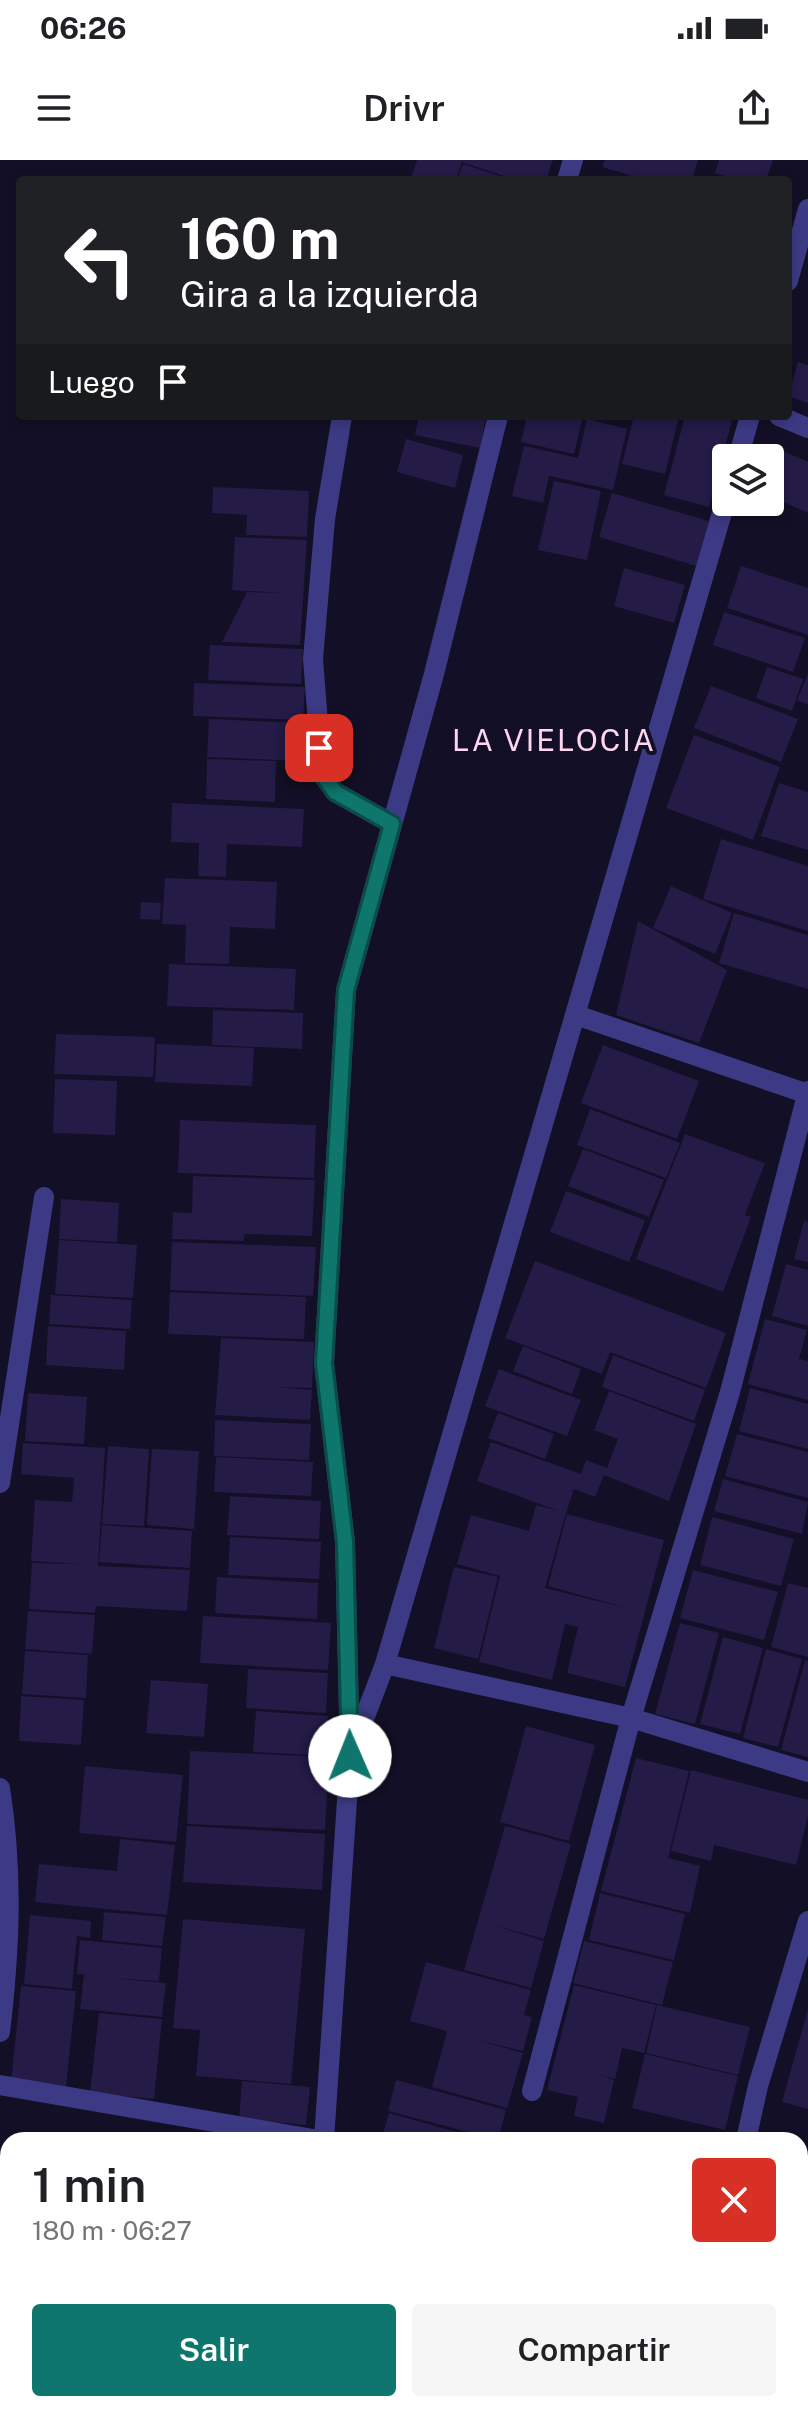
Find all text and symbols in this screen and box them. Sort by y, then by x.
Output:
text: 06:26 [40,10,127,46]
icon: menu [32,86,76,130]
icon: share [732,86,776,130]
text: Drivr [363,87,445,129]
text: 160 m [180,206,340,272]
icon: left [48,208,152,312]
text: Gira a la izquierda [180,273,479,315]
icon: arrive [151,360,195,404]
text: Luego [48,364,135,400]
map controls [712,444,784,516]
button: layers [712,444,784,516]
pin [285,714,353,782]
district label: LA VIELOCIA [452,722,656,758]
icon: arrive [297,726,341,770]
position arrow [308,1714,392,1798]
text: 1 min [32,2156,146,2213]
button: close [692,2158,776,2242]
text: 180 m · 06:27 [32,2215,192,2246]
button: Salir [32,2304,396,2396]
button: Compartir [412,2304,776,2396]

